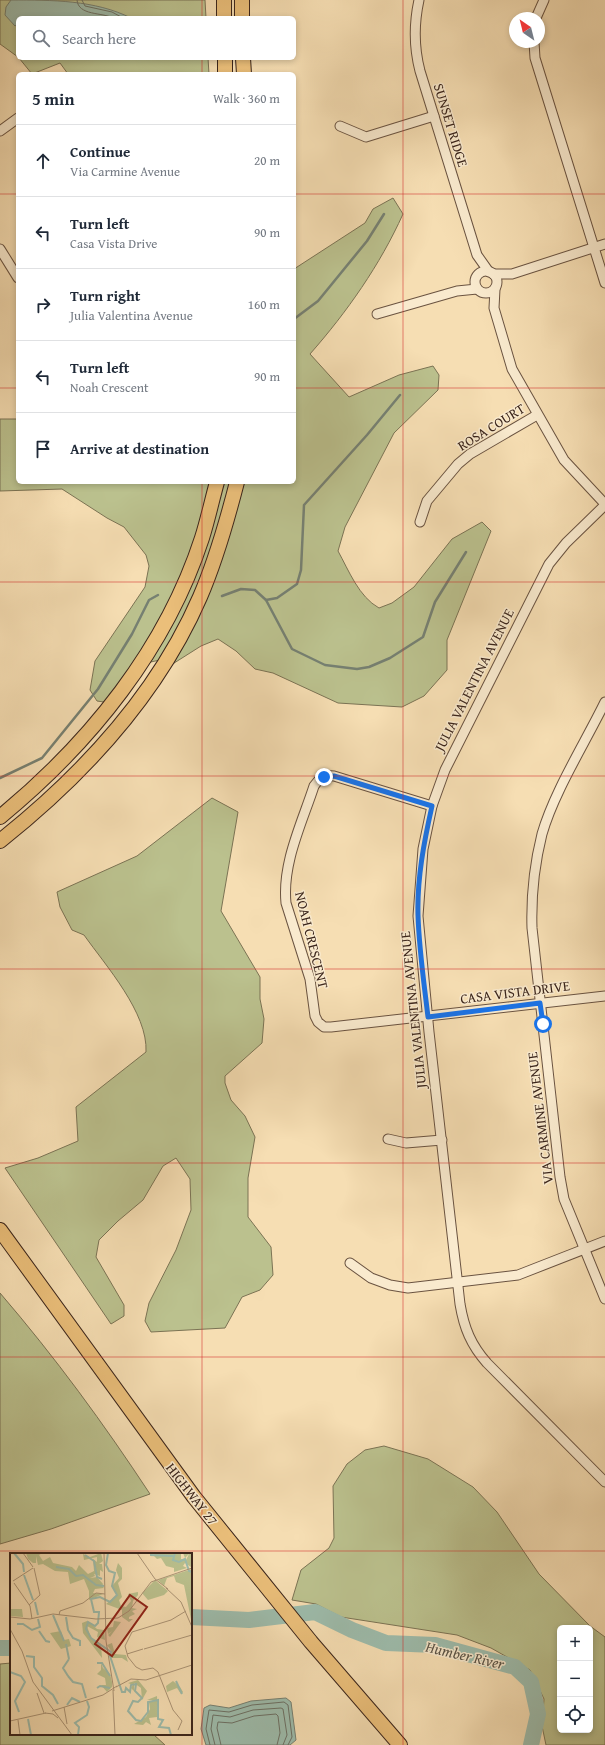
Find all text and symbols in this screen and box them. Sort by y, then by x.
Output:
north arrow [509,12,545,48]
search box [16,16,296,60]
icon: search [30,27,52,49]
text: Search here [62,28,136,49]
street label: SUNSET RIDGE [429,81,473,169]
text: 5 min [32,86,74,111]
text: Walk · 360 m [213,89,280,108]
text: Continue [70,141,131,162]
icon: ahead [32,150,54,172]
text: 20 m [254,151,280,170]
text: Via Carmine Avenue [70,162,180,181]
text: Turn left [70,213,129,234]
icon: left [32,222,54,244]
text: 90 m [254,223,280,242]
text: Casa Vista Drive [70,234,157,253]
text: Turn right [70,285,141,306]
icon: right [32,294,54,316]
text: 160 m [248,295,280,314]
text: Julia Valentina Avenue [70,306,193,325]
text: Turn left [70,357,129,378]
icon: left [32,366,54,388]
text: 90 m [254,367,280,386]
text: Noah Crescent [70,378,149,397]
street label: ROSA COURT [454,398,529,456]
icon: arrive [32,438,54,460]
text: Arrive at destination [70,438,209,459]
street label: JULIA VALENTINA AVENUE [428,605,519,757]
route end [315,768,333,786]
street label: NOAH CRESCENT [290,889,334,991]
street label: JULIA VALENTINA AVENUE [395,931,431,1091]
street label: CASA VISTA DRIVE [459,975,571,1009]
route start [534,1015,552,1033]
street label: VIA CARMINE AVENUE [522,1051,558,1185]
street label: HIGHWAY 27 [161,1459,223,1530]
inset map [10,1553,192,1735]
map controls [557,1625,593,1733]
button: + [557,1625,593,1661]
water label: Humber River [423,1636,507,1674]
button: − [557,1661,593,1697]
button: locate [557,1697,593,1733]

